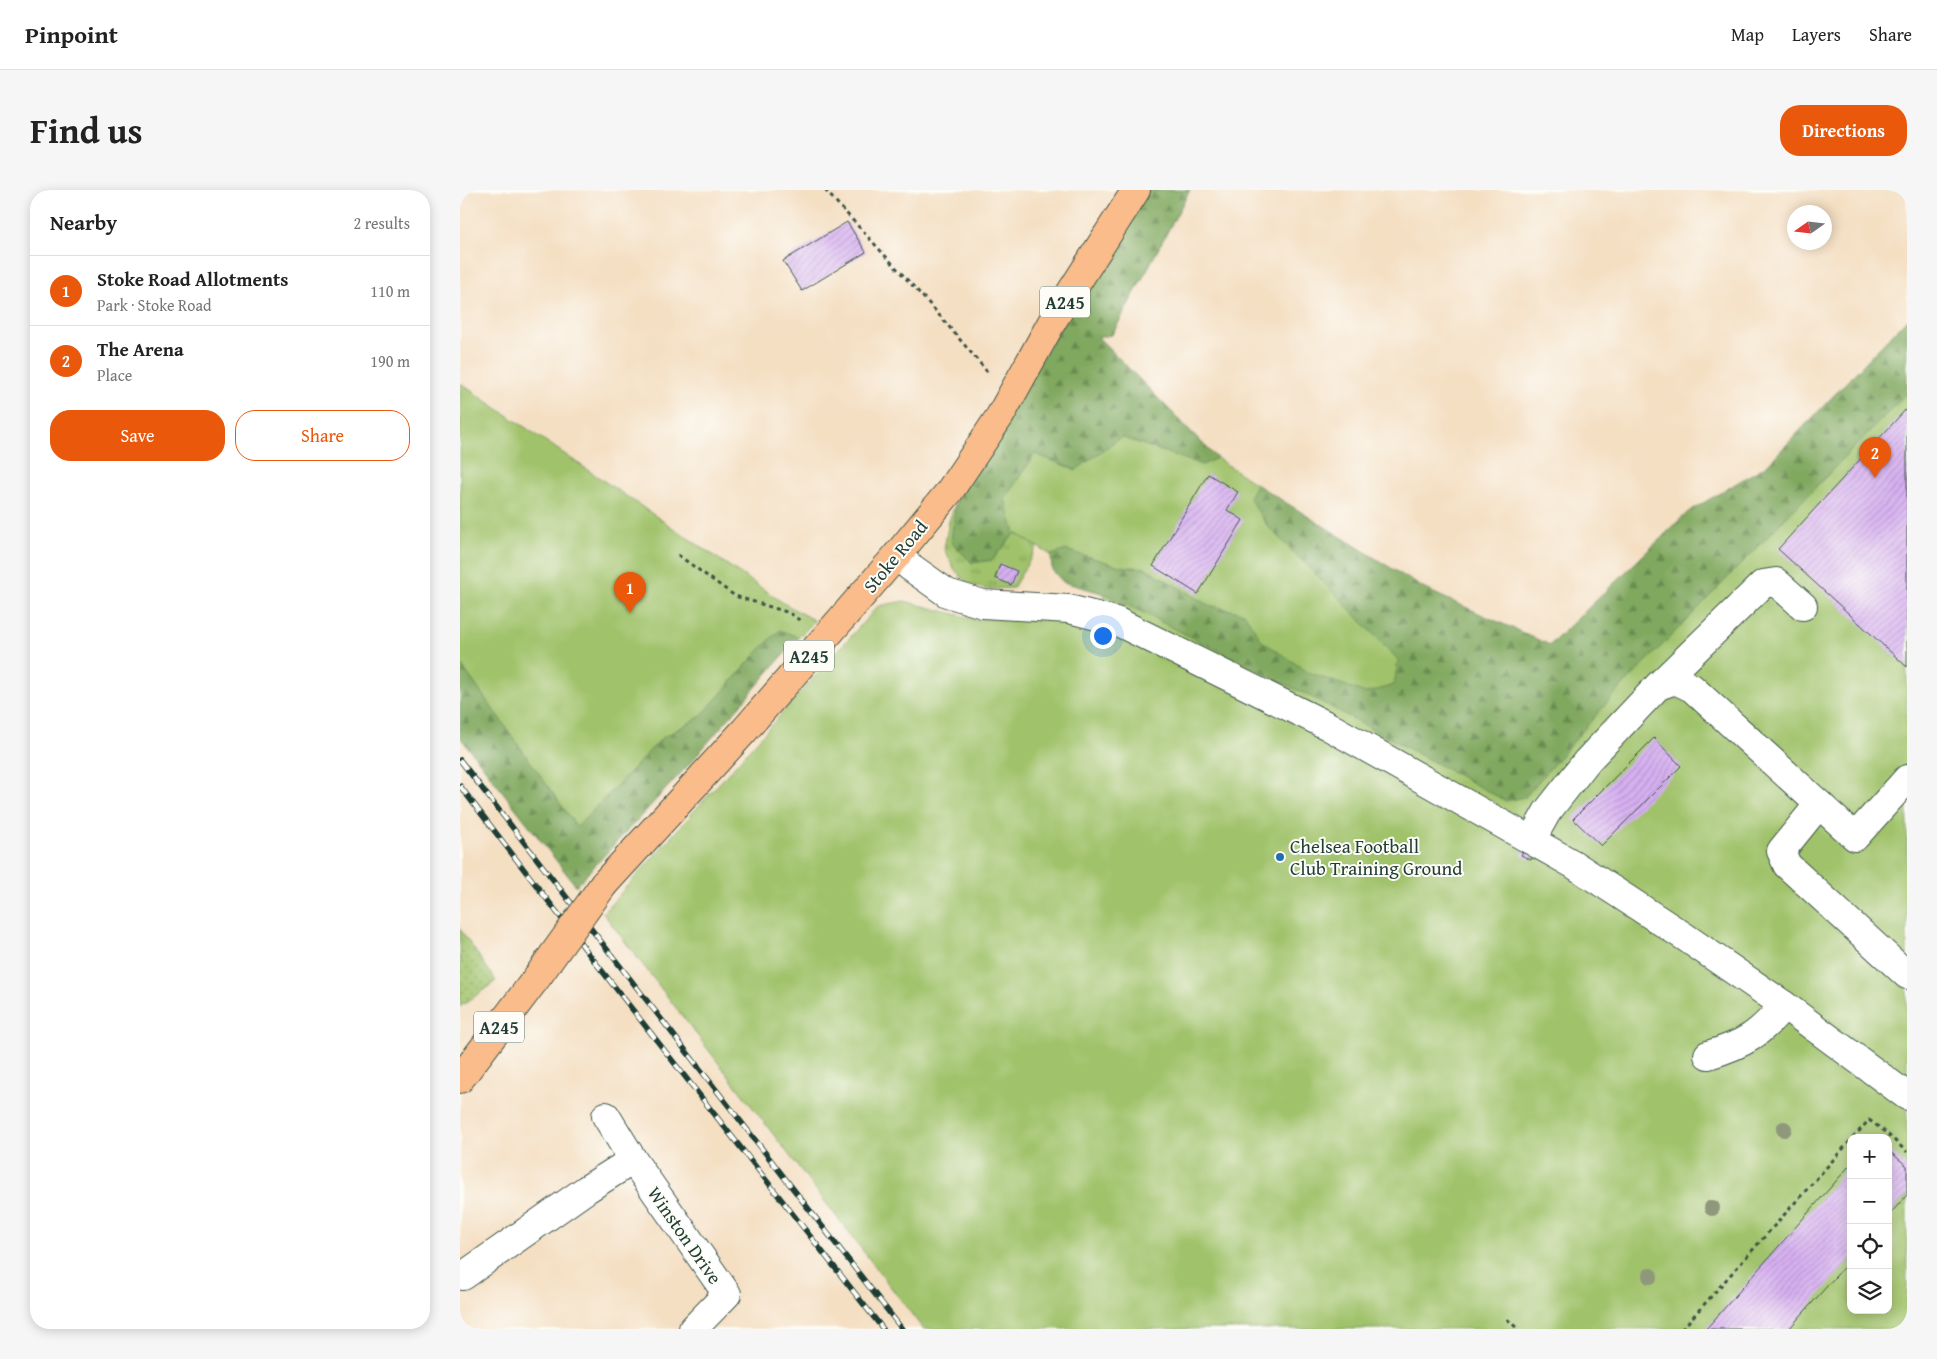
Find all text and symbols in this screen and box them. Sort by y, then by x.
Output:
text: Pinpoint [25,17,118,52]
text: Map [1731,21,1764,48]
text: Layers [1792,21,1841,48]
text: Share [1869,21,1912,48]
text: Find us [30,105,143,156]
button: Directions [1780,105,1907,156]
north arrow [1787,205,1832,250]
text: Nearby [50,207,117,238]
text: 2 results [353,211,410,235]
text: Stoke Road Allotments [97,265,288,293]
text: 1 [62,279,70,303]
text: 110 m [370,279,410,303]
road number: A245 [1040,286,1090,318]
text: Park · Stoke Road [97,293,212,317]
text: The Arena [97,335,184,363]
text: 2 [62,349,70,373]
text: 190 m [370,349,410,373]
text: Place [97,363,132,387]
button: Save [50,410,225,461]
button: Share [235,410,410,461]
pin: 2 [1859,437,1891,478]
street label: Stoke Road [856,513,934,599]
pin: 1 [614,572,646,613]
your location [1090,623,1116,649]
road number: A245 [784,641,834,672]
place label: Chelsea Football Club Training Ground [1290,832,1463,882]
marker: Chelsea Football Club Training Ground [1274,851,1286,863]
road number: A245 [474,1012,524,1042]
map controls [1847,1134,1892,1314]
button: + [1847,1134,1892,1179]
button: − [1847,1179,1892,1224]
street label: Winston Drive [641,1180,729,1290]
button: locate [1847,1224,1892,1269]
button: layers [1847,1269,1892,1314]

